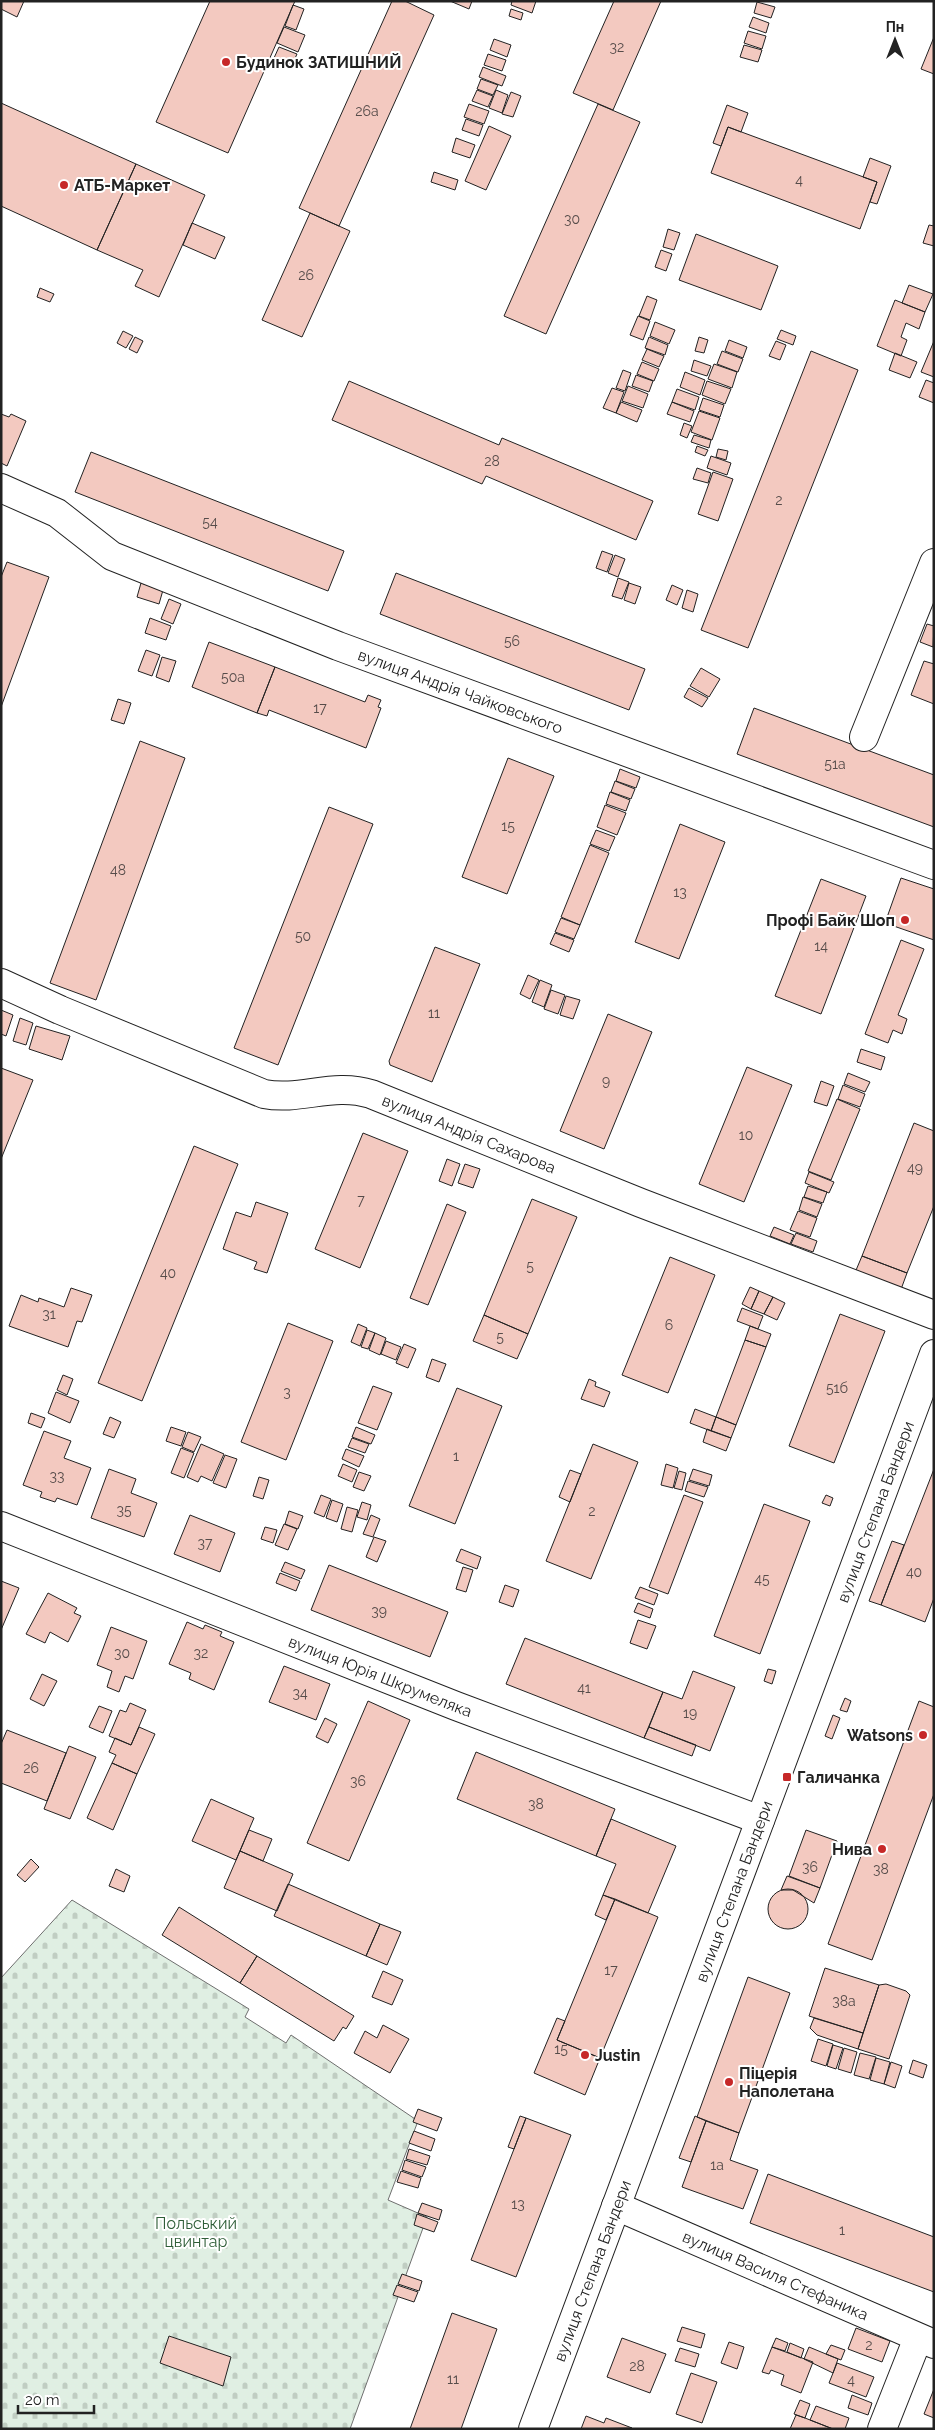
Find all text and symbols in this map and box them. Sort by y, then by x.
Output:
north arrow [870,15,920,65]
text: Пн [886,19,904,35]
house number: 32 [610,39,624,55]
place label: Будинок ЗАТИШНИЙ [236,53,401,72]
marker: Будинок ЗАТИШНИЙ [220,56,232,68]
house number: 26а [355,103,379,119]
house number: 4 [795,172,803,188]
place label: АТБ-Маркет [74,176,170,195]
marker: АТБ-Маркет [58,179,70,191]
house number: 30 [564,211,580,227]
house number: 26 [298,267,314,283]
house number: 28 [484,453,500,469]
house number: 2 [775,492,783,508]
house number: 54 [202,514,218,530]
house number: 56 [504,633,520,649]
street label: вулиця Андрія Чайковського [356,645,566,737]
house number: 50а [221,669,245,685]
house number: 17 [313,700,327,716]
house number: 51а [824,756,846,772]
house number: 15 [501,818,515,834]
house number: 48 [110,862,126,878]
house number: 13 [673,884,687,900]
place label: Профі Байк Шоп [766,911,895,930]
marker: Профі Байк Шоп [899,914,911,926]
house number: 50 [295,928,311,944]
house number: 14 [814,938,828,954]
house number: 11 [428,1005,440,1021]
house number: 9 [602,1073,610,1089]
street label: вулиця Андрія Сахарова [380,1090,559,1177]
house number: 10 [739,1127,753,1143]
house number: 49 [907,1160,923,1176]
house number: 7 [357,1192,365,1208]
house number: 5 [526,1258,534,1274]
house number: 40 [160,1265,176,1281]
house number: 31 [42,1306,56,1322]
house number: 6 [665,1317,673,1333]
house number: 5 [496,1329,504,1345]
house number: 51б [826,1380,848,1396]
house number: 3 [283,1384,291,1400]
street label: вулиця Степана Бандери [833,1418,918,1605]
house number: 1 [453,1448,459,1464]
house number: 33 [50,1468,64,1484]
house number: 35 [116,1502,132,1518]
house number: 2 [588,1503,596,1519]
house number: 37 [198,1535,213,1551]
house number: 40 [906,1564,922,1580]
house number: 45 [754,1571,770,1587]
house number: 39 [371,1603,387,1619]
street label: вулиця Юрія Шкрумеляка [286,1631,475,1721]
house number: 30 [114,1645,130,1661]
house number: 32 [194,1645,208,1661]
house number: 41 [577,1680,591,1696]
house number: 34 [292,1685,308,1701]
house number: 19 [683,1705,697,1721]
place label: Watsons [847,1726,913,1745]
marker: Watsons [917,1729,929,1741]
house number: 26 [23,1760,39,1776]
place label: Галичанка [797,1768,880,1787]
marker: Галичанка [781,1771,793,1783]
house number: 36 [350,1773,366,1789]
house number: 38 [528,1796,544,1812]
street label: вулиця Степана Бандери [691,1798,776,1985]
place label: Нива [832,1840,872,1859]
marker: Нива [876,1843,888,1855]
house number: 36 [802,1859,818,1875]
house number: 38 [873,1861,889,1877]
house number: 17 [604,1962,618,1978]
house number: 38а [832,1993,856,2009]
house number: 15 [554,2041,568,2057]
place label: Justin [595,2046,640,2065]
marker: Justin [579,2049,591,2061]
place label: Піцерія Наполетана [739,2064,834,2101]
marker: Піцерія Наполетана [723,2076,735,2088]
house number: 1а [710,2157,724,2173]
street label: вулиця Степана Бандери [550,2177,635,2364]
house number: 13 [511,2196,525,2212]
park label: Польський цвинтар [155,2214,237,2251]
house number: 1 [839,2222,845,2238]
street label: вулиця Василя Стефаника [680,2227,871,2324]
house number: 2 [865,2337,873,2353]
house number: 28 [629,2358,645,2374]
house number: 11 [447,2371,459,2387]
house number: 4 [847,2372,855,2388]
scale bar [18,2382,94,2414]
text: 20 m [25,2391,60,2409]

